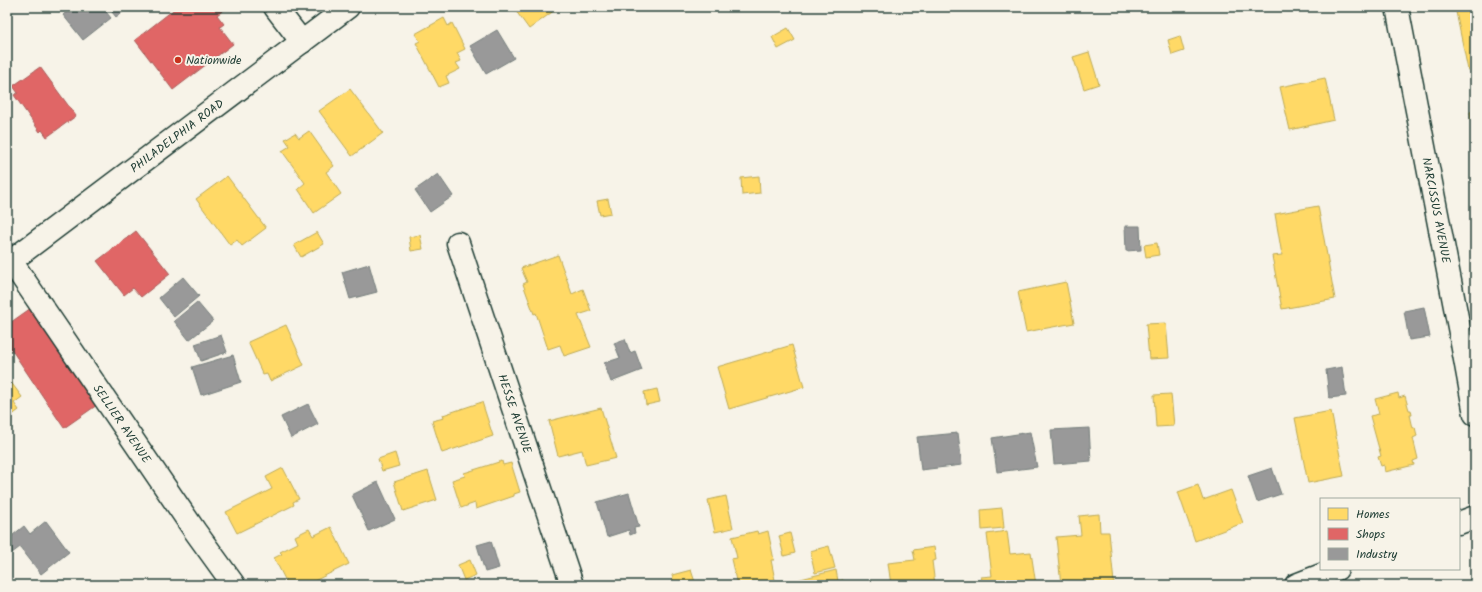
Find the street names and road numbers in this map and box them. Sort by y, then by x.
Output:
street label: PHILADELPHIA ROAD [126,94,229,178]
street label: NARCISSUS AVENUE [1416,156,1456,266]
street label: HESSE AVENUE [492,372,537,457]
street label: SELLIER AVENUE [88,381,156,468]

